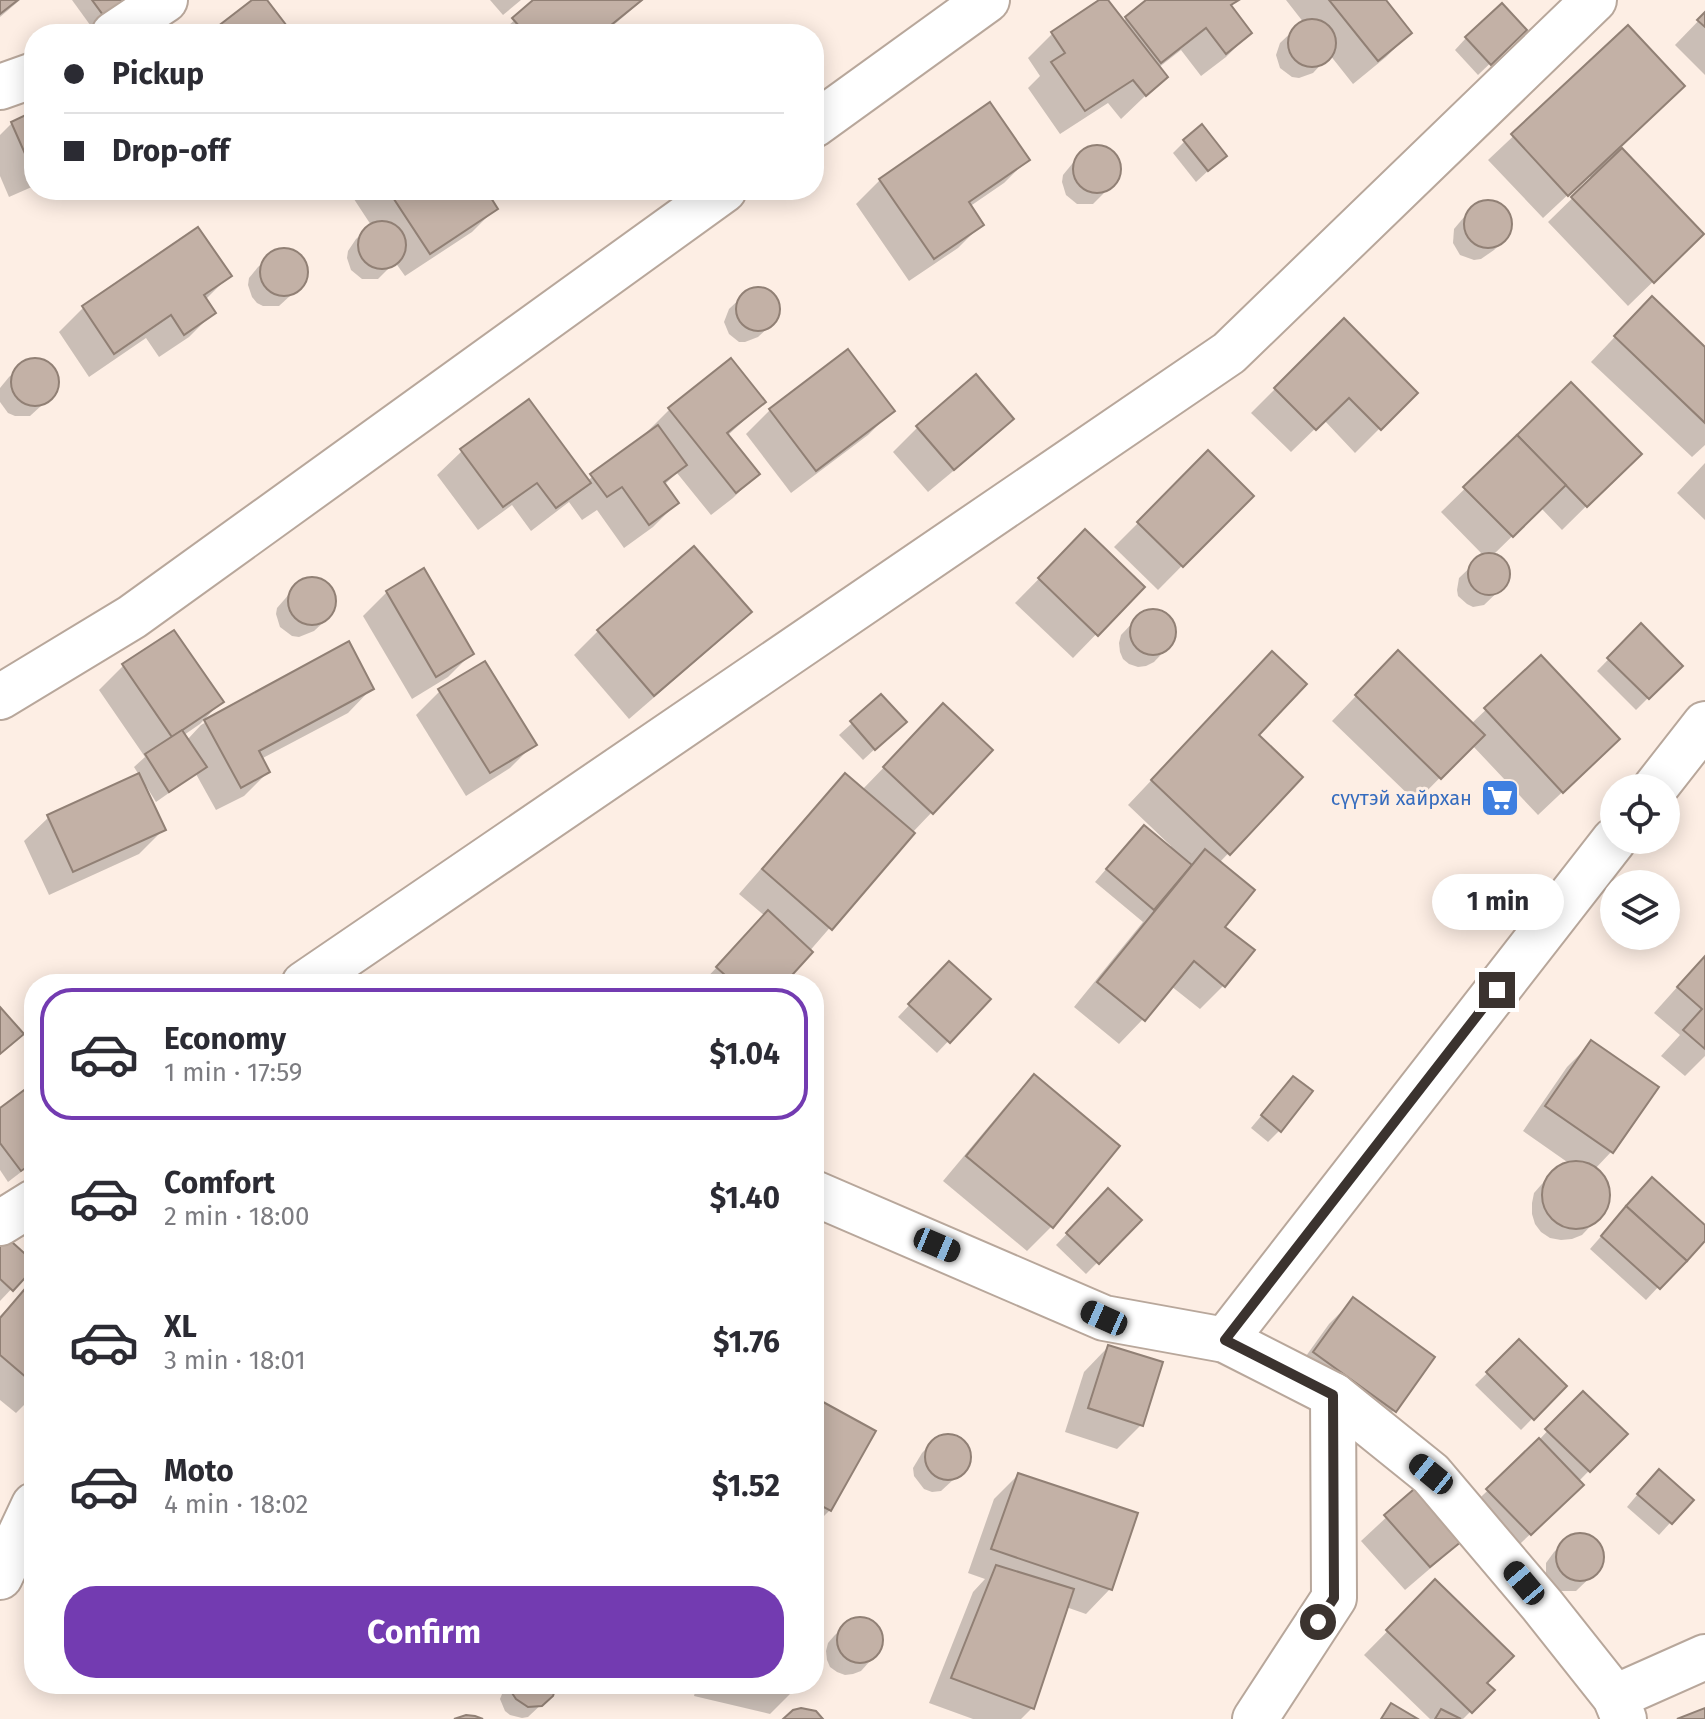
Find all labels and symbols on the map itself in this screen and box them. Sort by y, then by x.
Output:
supermarket icon: сүүтэй хайрхан [1479,777,1521,819]
place label: сүүтэй хайрхан [1331,786,1472,810]
callout: 1 min [1431,874,1563,930]
route end [1479,972,1515,1008]
car [910,1225,964,1265]
car [1077,1297,1131,1339]
car [1405,1450,1457,1498]
car [1499,1557,1549,1609]
route start [1300,1604,1336,1640]

